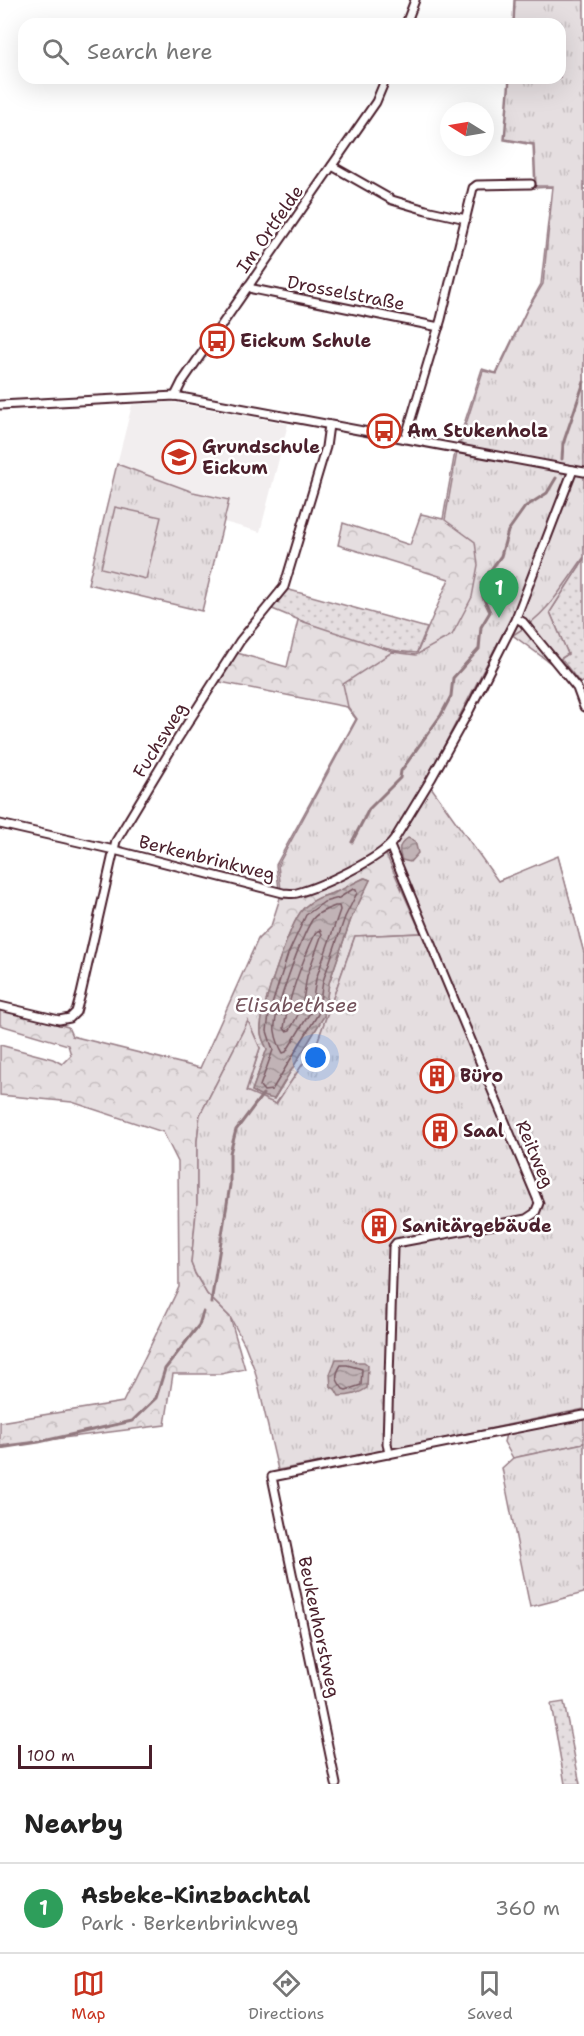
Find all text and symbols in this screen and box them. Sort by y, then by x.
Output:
search box [18,18,566,84]
icon: search [39,35,72,68]
text: Search here [87,37,213,66]
north arrow [440,102,494,156]
street label: Im Ortfelde [231,180,309,278]
street label: Drosselstraße [285,270,407,316]
bus stop icon: Eickum Schule [199,323,235,359]
place label: Eickum Schule [240,329,372,353]
bus stop icon: Am Stukenholz [366,413,402,449]
place label: Am Stukenholz [407,419,548,443]
place label: Grundschule Eickum [202,435,320,480]
school or university icon: Grundschule Eickum [161,439,197,475]
pin: 1 [480,568,518,618]
street label: Fuchsweg [127,698,193,782]
street label: Berkenbrinkweg [136,829,278,887]
water label: Elisabethsee [235,992,357,1018]
your location [301,1043,330,1072]
building icon: Büro [419,1058,455,1094]
place label: Büro [460,1064,503,1088]
building icon: Saal [422,1113,458,1149]
street label: Reitweg [510,1117,560,1191]
place label: Saal [463,1119,504,1143]
building icon: Sanitärgebäude [361,1208,397,1244]
place label: Sanitärgebäude [402,1214,552,1238]
street label: Beukenhorstweg [292,1554,346,1700]
scale bar [18,1742,152,1770]
text: 100 m [27,1745,75,1766]
text: Nearby [24,1806,123,1841]
text: Asbeke-Kinzbachtal [81,1881,310,1910]
text: 1 [39,1895,48,1921]
text: 360 m [495,1895,560,1921]
text: Park · Berkenbrinkweg [81,1910,298,1936]
tab: Map [71,1967,106,2024]
tab: Directions [248,1967,325,2024]
tab: Saved [467,1967,513,2024]

